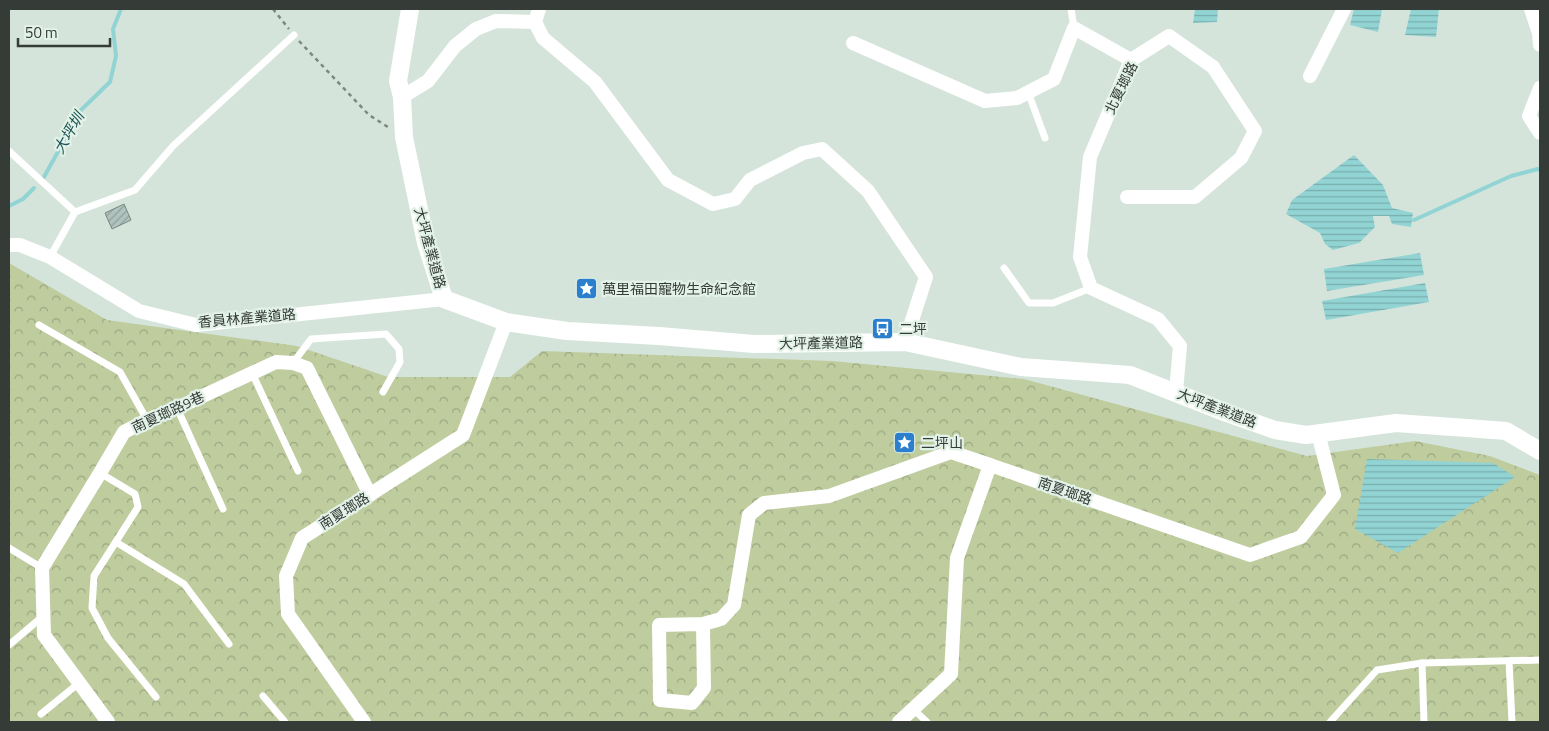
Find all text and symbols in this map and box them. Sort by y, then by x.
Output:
scale bar [18,15,110,47]
text: 50 m [25,21,58,44]
street label: 北夏瑯路 [1099,58,1142,118]
water label: 大坪圳 [47,106,91,158]
street label: 大坪產業道路 [409,205,451,291]
place icon: 萬里福田寵物生命紀念館 [574,277,598,301]
place label: 萬里福田寵物生命紀念館 [602,278,756,299]
street label: 香員林產業道路 [197,303,297,332]
bus stop icon: 二坪 [871,317,895,341]
place label: 二坪 [899,318,927,339]
street label: 大坪產業道路 [779,331,863,354]
street label: 大坪產業道路 [1174,383,1260,432]
street label: 南夏瑯路9巷 [128,386,208,438]
place icon: 二坪山 [893,431,917,455]
place label: 二坪山 [921,432,963,453]
street label: 南夏瑯路 [1035,471,1095,510]
street label: 南夏瑯路 [314,487,373,534]

